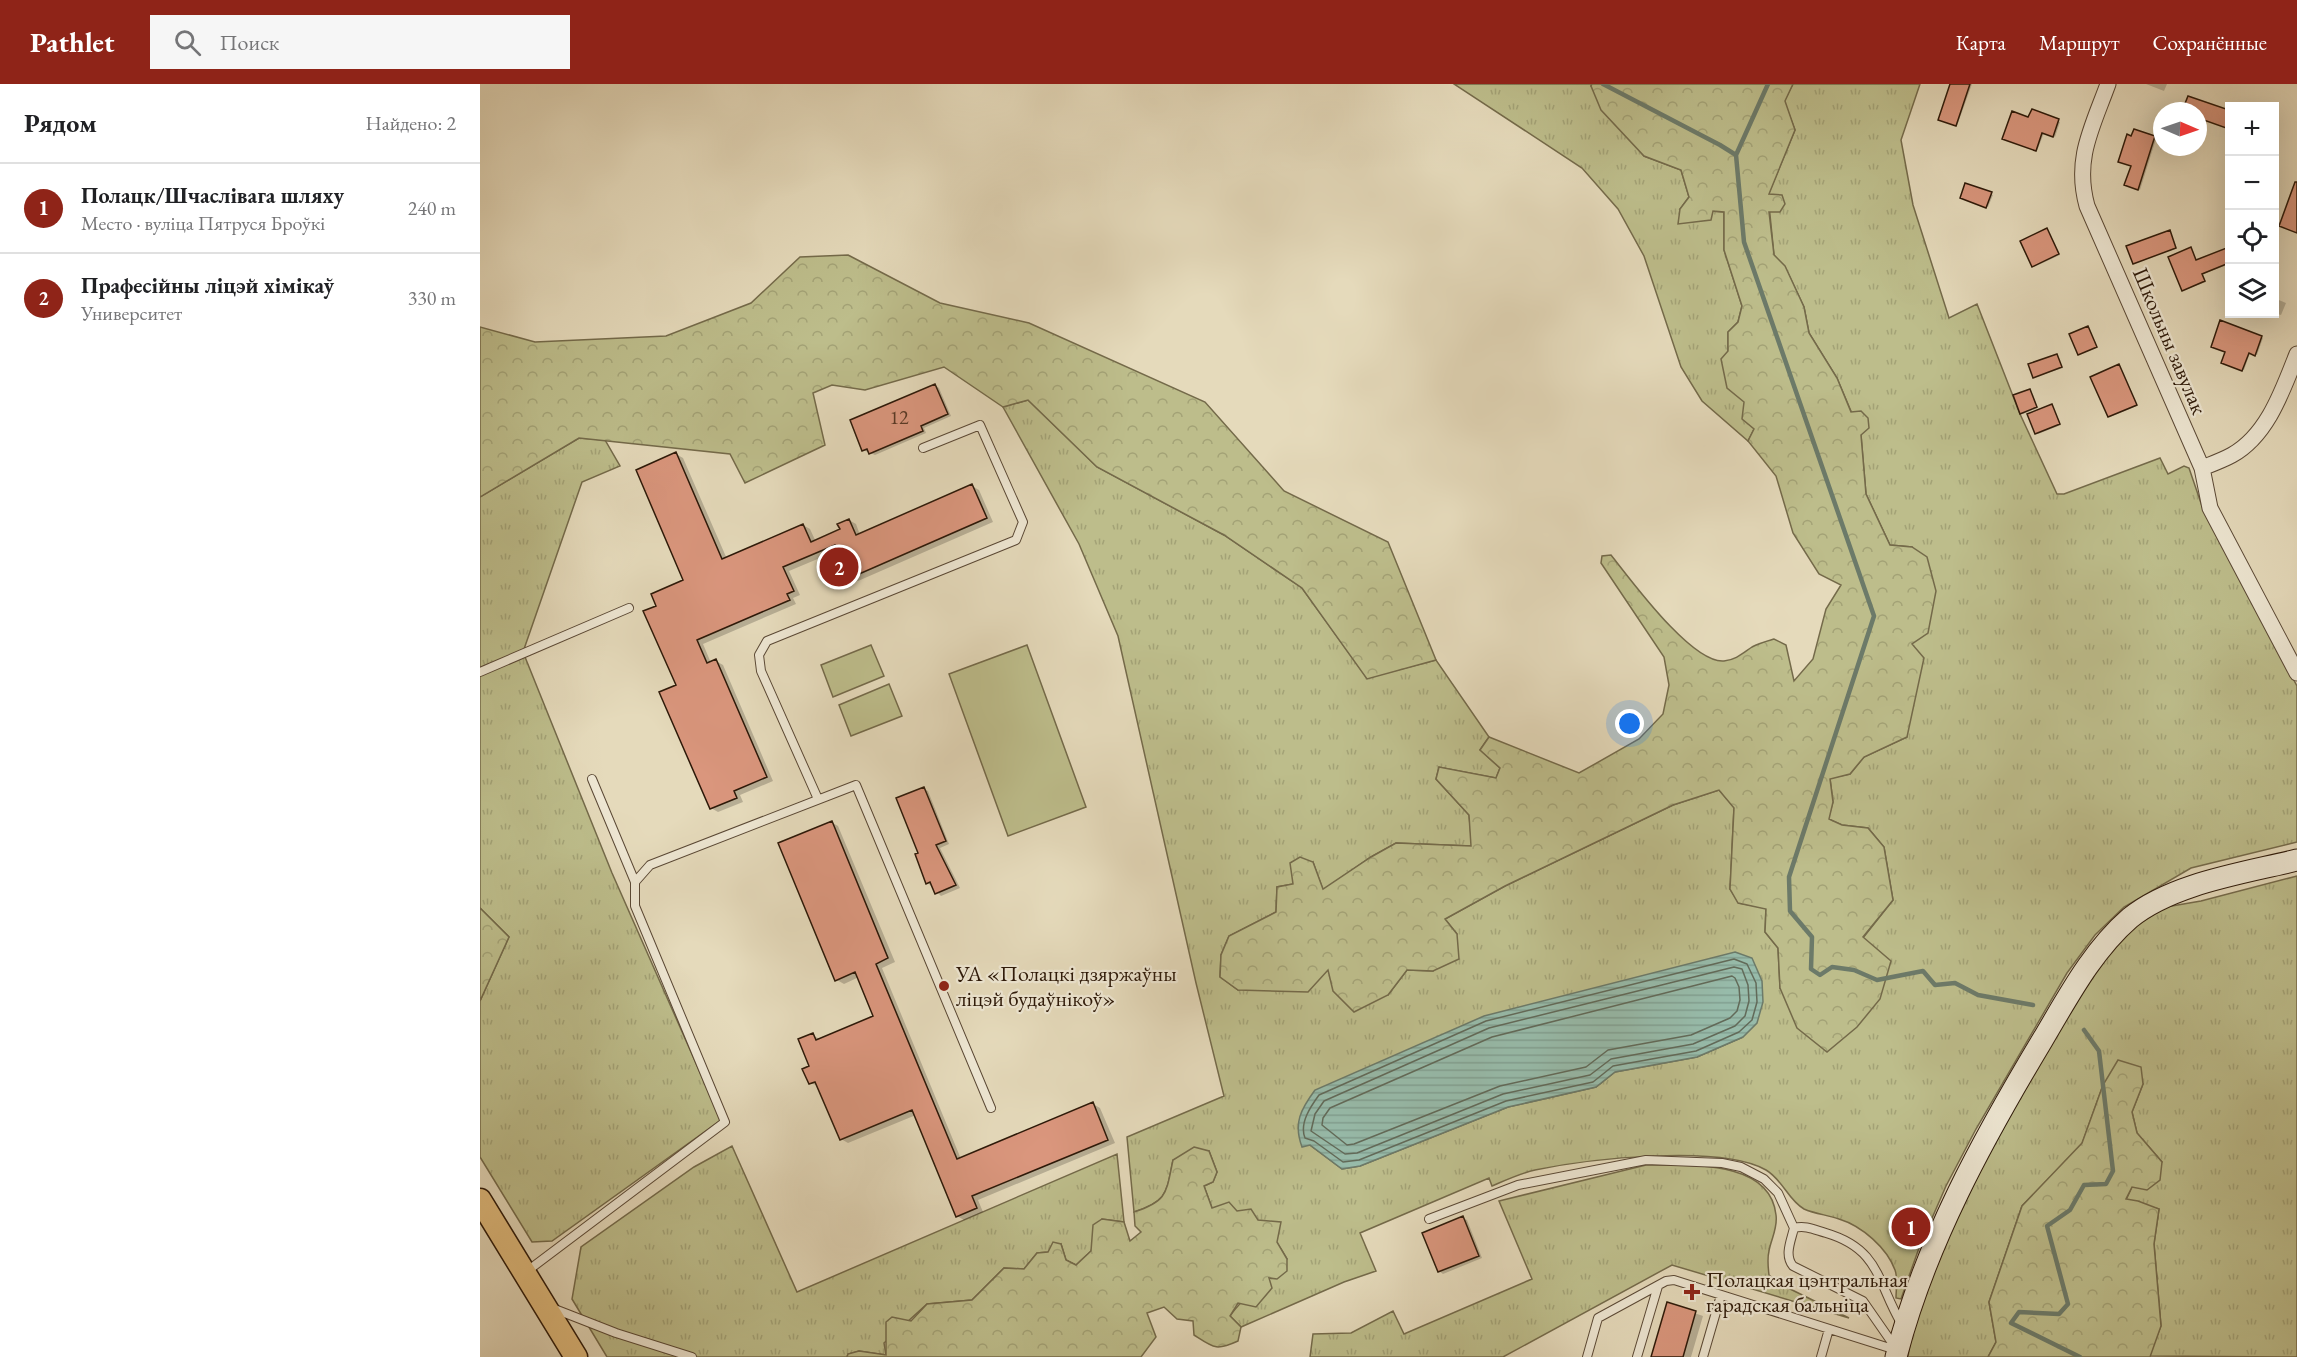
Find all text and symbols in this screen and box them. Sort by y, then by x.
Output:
search box [150,15,570,69]
text: Pathlet [30,24,114,60]
icon: search [171,26,204,59]
text: Поиск [219,28,279,57]
text: Карта [1956,29,2006,56]
text: Маршрут [2039,29,2120,56]
text: Сохранённые [2153,29,2267,56]
north arrow [2153,102,2207,156]
map controls [2225,102,2279,318]
button: + [2225,102,2279,156]
text: Рядом [24,106,97,140]
text: Найдено: 2 [365,110,456,136]
button: − [2225,156,2279,210]
text: Полацк/Шчаслівага шляху [81,181,344,210]
text: 1 [38,195,49,221]
text: 240 m [408,195,456,221]
text: Место · вуліца Пятруся Броўкі [81,210,325,236]
button: locate [2225,210,2279,264]
street label: Школьны завулак [2126,263,2214,419]
button: layers [2225,264,2279,318]
text: Прафесійны ліцэй хімікаў [81,271,334,300]
text: 2 [38,285,49,311]
text: 330 m [408,285,456,311]
text: Университет [81,300,182,326]
house number: 12 [889,404,909,430]
pin: 2 [820,544,858,590]
your location [1615,709,1644,738]
place label: УА «Полацкі дзяржаўны ліцэй будаўнікоў» [955,959,1177,1013]
marker: УА «Полацкі дзяржаўны ліцэй будаўнікоў» [937,979,951,993]
pin: 1 [1892,1204,1930,1250]
place label: Полацкая цэнтральная гарадская бальніца [1706,1265,1908,1319]
marker: Полацкая цэнтральная гарадская бальніца [1683,1283,1701,1301]

